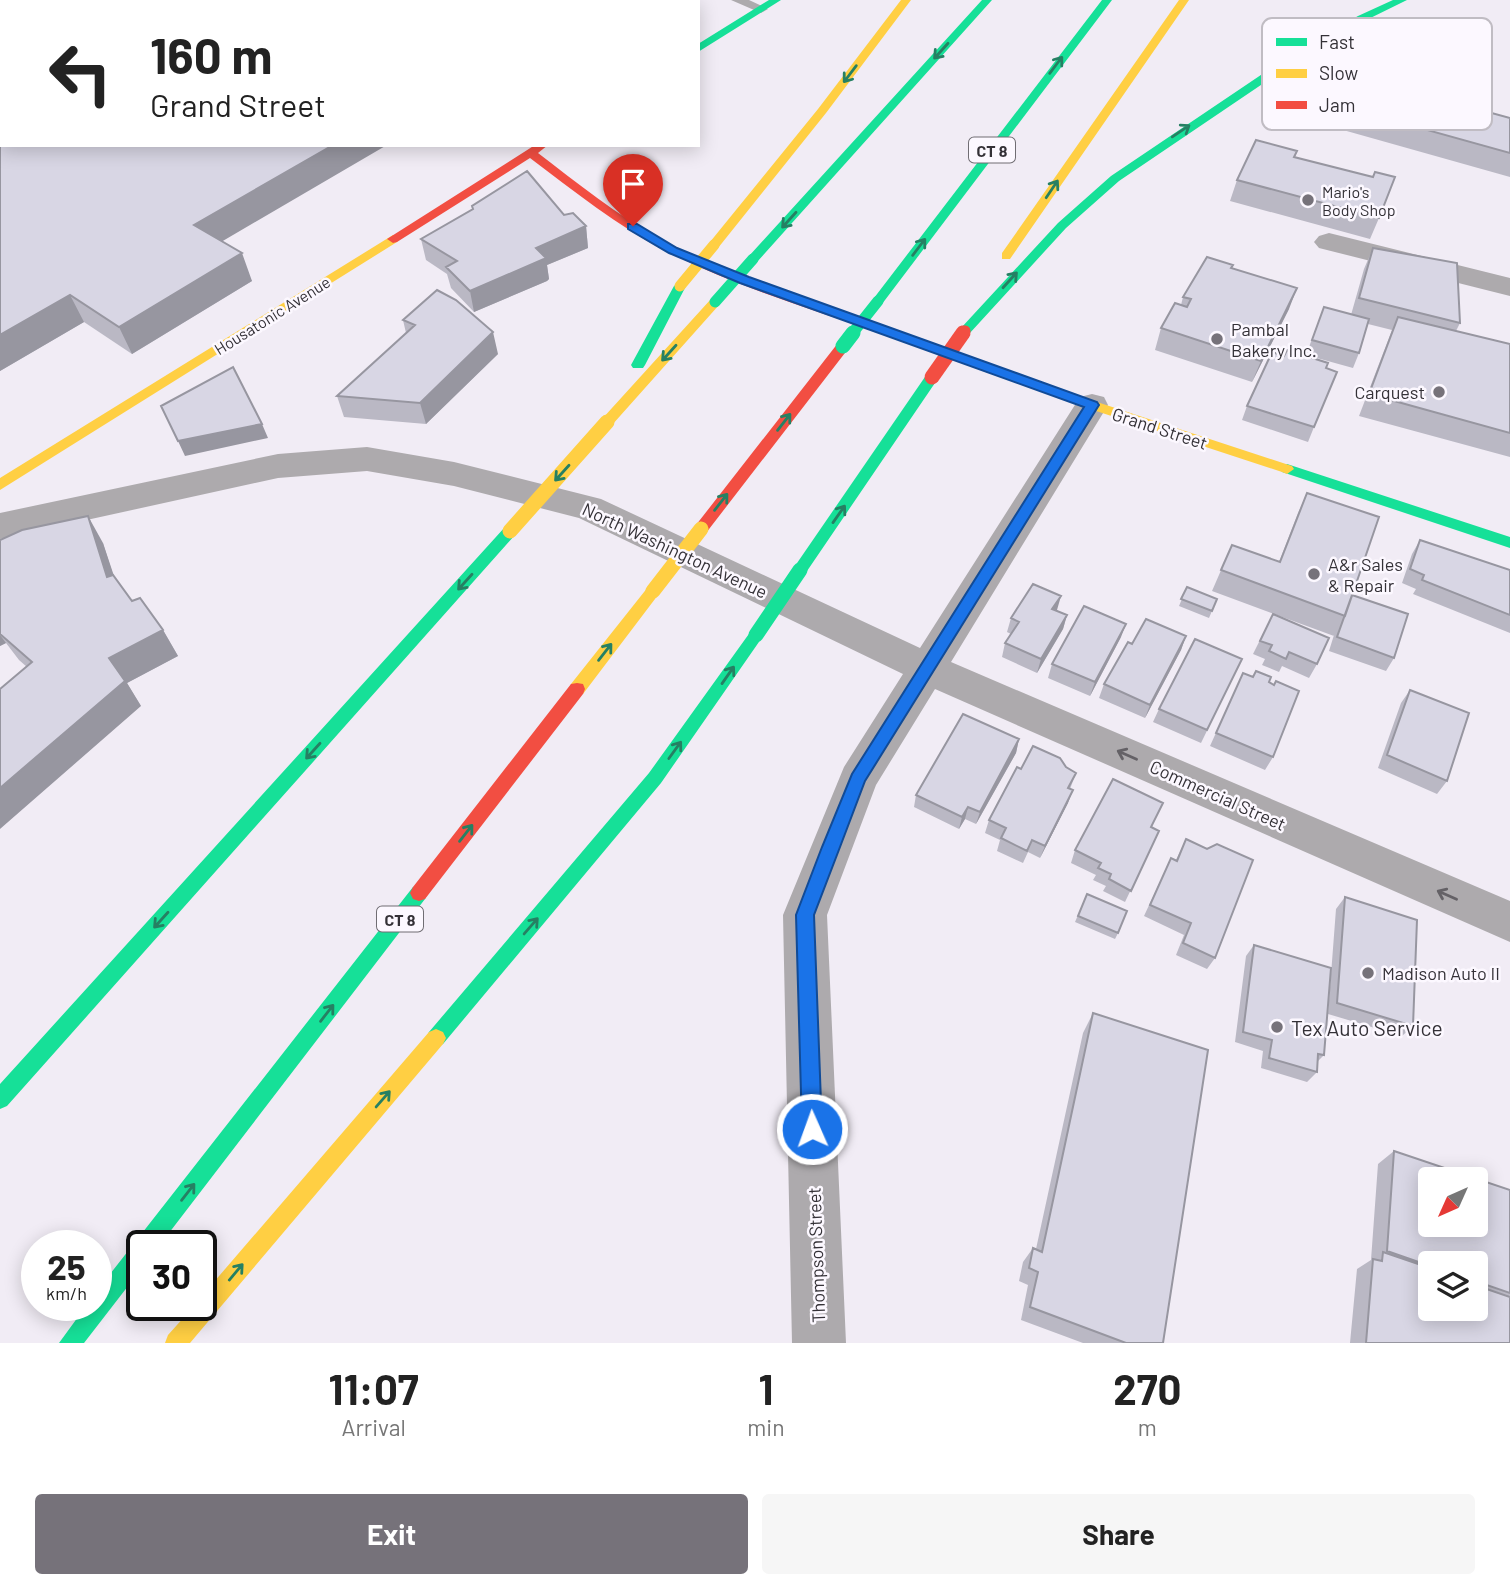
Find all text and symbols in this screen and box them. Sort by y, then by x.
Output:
legend [1262,18,1492,130]
text: 160 m [150,25,272,84]
icon: left [35,28,126,119]
text: Fast [1319,30,1355,53]
one-way arrow [933,42,949,60]
one-way arrow [1048,56,1063,75]
text: Slow [1319,61,1358,84]
one-way arrow [843,64,857,83]
text: Grand Street [150,85,326,123]
text: Jam [1319,93,1355,116]
one-way arrow [1171,124,1190,139]
road number: CT 8 [969,138,1015,162]
pin [603,154,663,226]
icon: arrive [614,165,652,203]
one-way arrow [1045,180,1059,200]
place label: Mario's Body Shop [1322,182,1395,219]
marker: Mario's Body Shop [1300,192,1316,208]
one-way arrow [780,211,797,228]
one-way arrow [911,237,926,256]
street label: Housatonic Avenue [211,272,333,358]
one-way arrow [1002,272,1019,289]
place label: Pambal Bakery Inc. [1231,318,1317,361]
marker: Pambal Bakery Inc. [1209,331,1225,347]
one-way arrow [661,344,677,362]
place label: Carquest [1354,381,1425,403]
marker: Carquest [1431,384,1447,400]
street label: Grand Street [1110,402,1210,454]
one-way arrow [777,413,792,431]
one-way arrow [554,464,570,482]
one-way arrow [714,493,729,512]
street label: North Washington Avenue [579,497,771,603]
one-way arrow [832,505,846,524]
place label: A&r Sales & Repair [1328,553,1403,596]
marker: A&r Sales & Repair [1306,566,1322,582]
one-way arrow [457,572,473,590]
one-way arrow [598,644,613,662]
one-way arrow [721,666,735,685]
one-way arrow [668,741,682,760]
one-way arrow [304,742,321,759]
one-way arrow [1116,748,1138,761]
street label: Commercial Street [1147,755,1289,835]
one-way arrow [459,824,474,842]
one-way arrow [1437,888,1459,901]
road number: CT 8 [377,906,423,931]
one-way arrow [152,911,169,928]
one-way arrow [523,917,539,935]
place label: Madison Auto II [1382,962,1500,984]
marker: Madison Auto II [1360,965,1376,981]
one-way arrow [320,1004,335,1022]
place label: Tex Auto Service [1291,1015,1443,1040]
marker: Tex Auto Service [1269,1019,1285,1035]
one-way arrow [375,1090,391,1108]
position arrow [775,1092,849,1166]
north arrow [1418,1167,1488,1237]
map controls [1418,1167,1488,1321]
one-way arrow [180,1184,195,1202]
street label: Thompson Street [803,1187,829,1323]
speed limit sign: 30 [126,1230,217,1321]
text: 25 [47,1245,86,1287]
button: layers [1418,1251,1488,1321]
one-way arrow [228,1263,244,1281]
text: km/h [46,1282,87,1304]
text: 11:07 [329,1363,419,1413]
text: 1 [758,1363,773,1413]
text: 270 [1113,1363,1181,1413]
text: Arrival [341,1413,406,1441]
text: min [747,1413,785,1441]
text: m [1138,1413,1157,1441]
button: Exit [35,1494,748,1574]
button: Share [762,1494,1475,1574]

